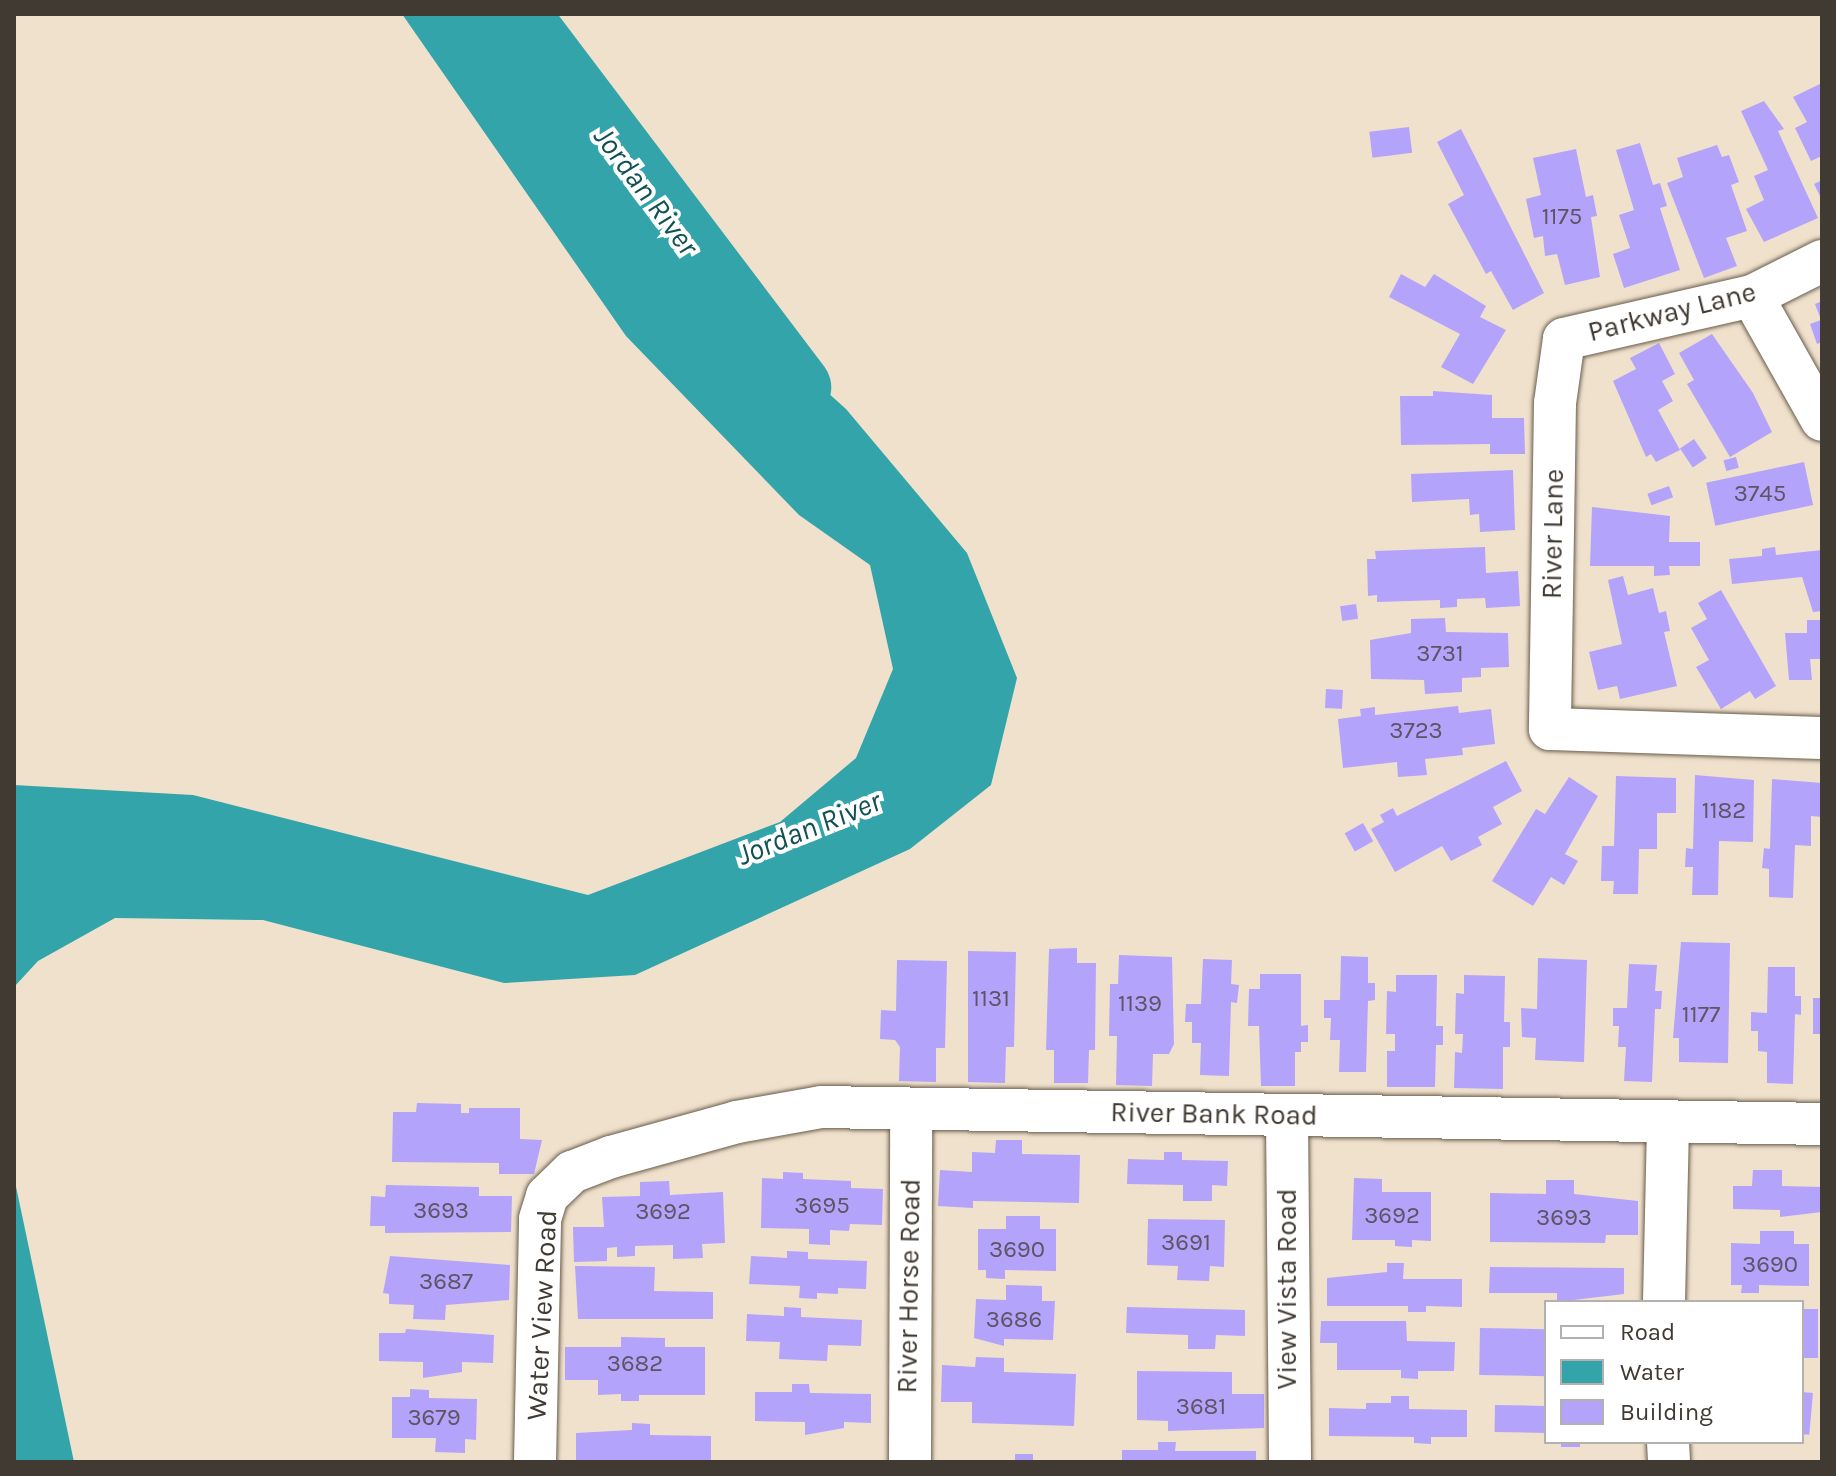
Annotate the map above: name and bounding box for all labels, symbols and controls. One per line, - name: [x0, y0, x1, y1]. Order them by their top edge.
- water label: Jordan River: [586, 119, 706, 263]
- house number: 1175: [1542, 203, 1582, 231]
- street label: Parkway Lane: [1585, 275, 1759, 349]
- street label: River Lane: [1535, 468, 1571, 600]
- house number: 3745: [1734, 480, 1786, 508]
- house number: 3731: [1416, 640, 1464, 668]
- house number: 3723: [1389, 717, 1443, 745]
- water label: Jordan River: [732, 783, 886, 873]
- house number: 1182: [1702, 797, 1746, 825]
- house number: 1131: [972, 985, 1010, 1013]
- house number: 1139: [1118, 990, 1162, 1018]
- house number: 1177: [1682, 1001, 1720, 1029]
- street label: River Bank Road: [1110, 1095, 1318, 1133]
- street label: River Horse Road: [890, 1178, 928, 1394]
- street label: View Vista Road: [1270, 1188, 1304, 1390]
- house number: 3695: [794, 1192, 850, 1220]
- house number: 3693: [413, 1197, 469, 1225]
- house number: 3692: [635, 1198, 691, 1226]
- house number: 3692: [1364, 1202, 1420, 1230]
- house number: 3693: [1536, 1204, 1592, 1232]
- street label: Water View Road: [520, 1209, 564, 1421]
- house number: 3691: [1161, 1229, 1211, 1257]
- house number: 3690: [989, 1236, 1045, 1264]
- house number: 3690: [1742, 1251, 1798, 1279]
- house number: 3687: [419, 1268, 473, 1296]
- legend: [1544, 1300, 1804, 1444]
- house number: 3686: [986, 1306, 1042, 1334]
- text: Road: [1620, 1318, 1675, 1346]
- house number: 3682: [607, 1350, 663, 1378]
- text: Water: [1620, 1358, 1684, 1386]
- house number: 3681: [1176, 1393, 1226, 1421]
- text: Building: [1620, 1398, 1713, 1426]
- house number: 3679: [407, 1404, 461, 1432]

